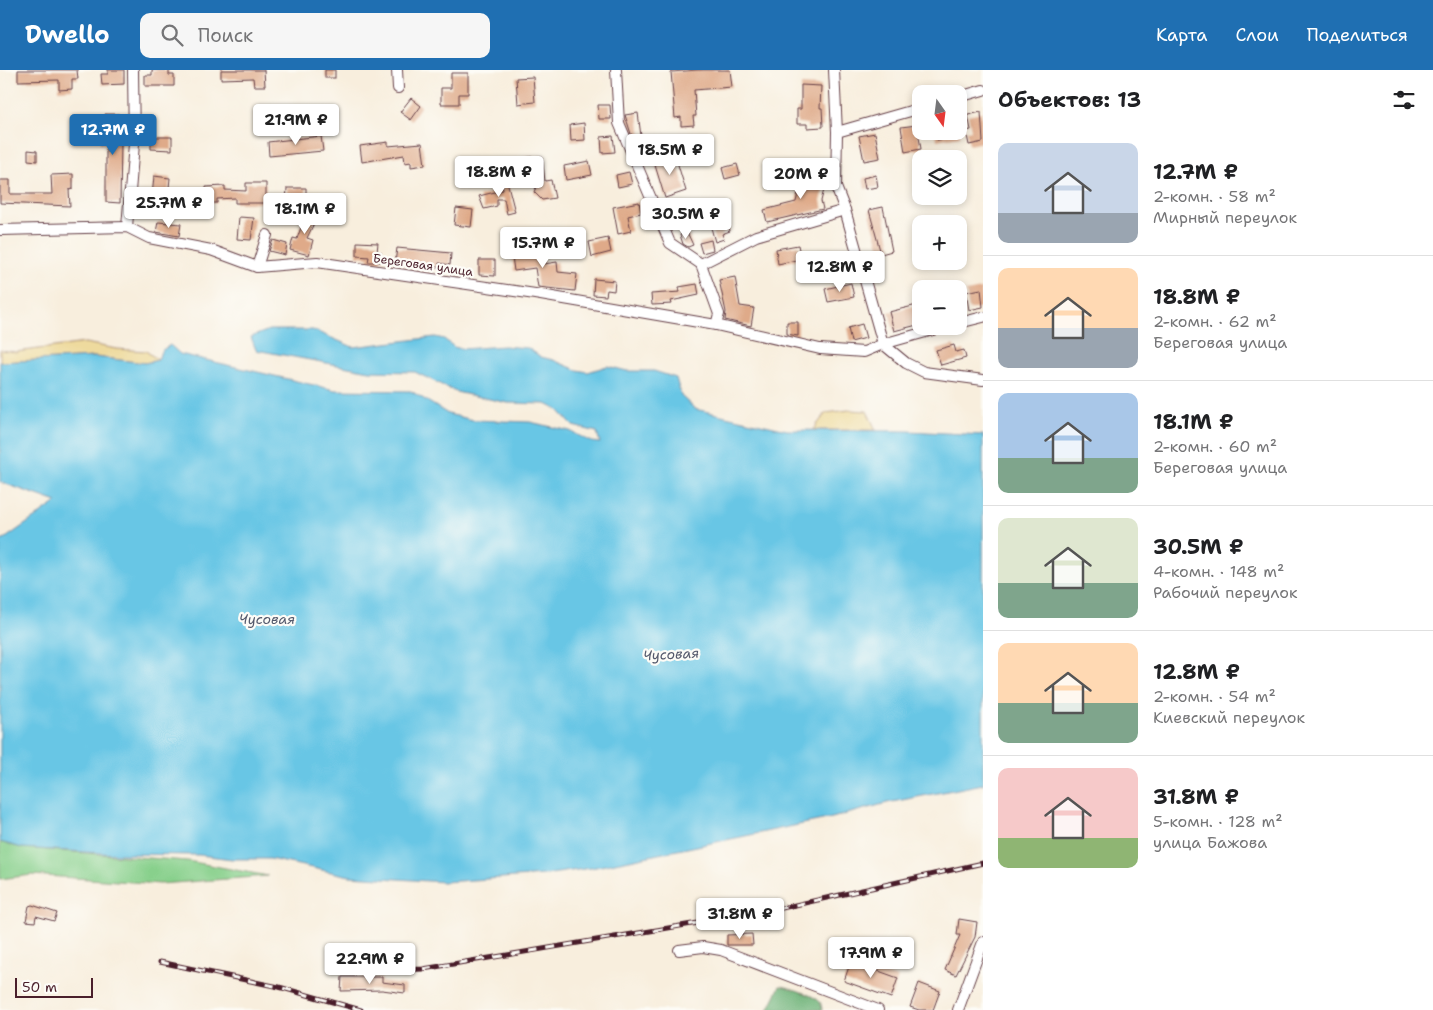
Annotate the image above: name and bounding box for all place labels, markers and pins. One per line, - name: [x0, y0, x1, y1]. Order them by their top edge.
- pin: 21.9M ₽: [250, 104, 342, 146]
- pin: 12.7M ₽: [67, 114, 159, 156]
- pin: 18.5M ₽: [624, 134, 716, 176]
- pin: 18.8M ₽: [453, 156, 545, 198]
- pin: 20M ₽: [766, 158, 836, 200]
- pin: 25.7M ₽: [123, 186, 215, 229]
- pin: 18.1M ₽: [259, 192, 351, 235]
- pin: 30.5M ₽: [640, 198, 732, 240]
- pin: 15.7M ₽: [497, 226, 589, 269]
- pin: 12.8M ₽: [794, 250, 886, 293]
- pin: 31.8M ₽: [694, 898, 786, 940]
- pin: 17.9M ₽: [825, 936, 917, 979]
- pin: 22.9M ₽: [324, 942, 416, 985]

